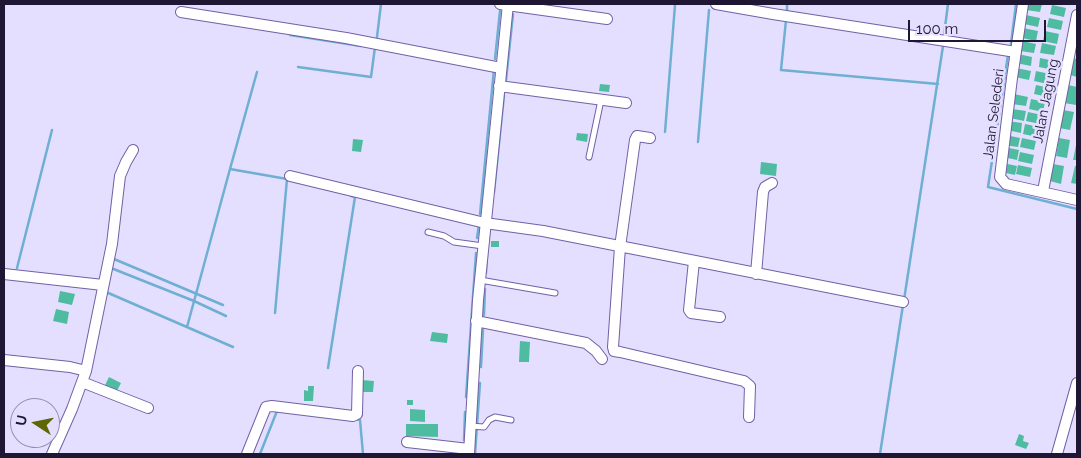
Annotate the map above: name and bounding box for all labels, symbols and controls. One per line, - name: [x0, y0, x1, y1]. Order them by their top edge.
- scale bar: [911, 10, 1048, 42]
- text: 100 m: [916, 20, 958, 38]
- street label: Jalan Jagung: [1030, 57, 1062, 145]
- street label: Jalan Selederi: [980, 68, 1008, 160]
- north arrow: [10, 398, 60, 448]
- text: U: [12, 414, 30, 427]

